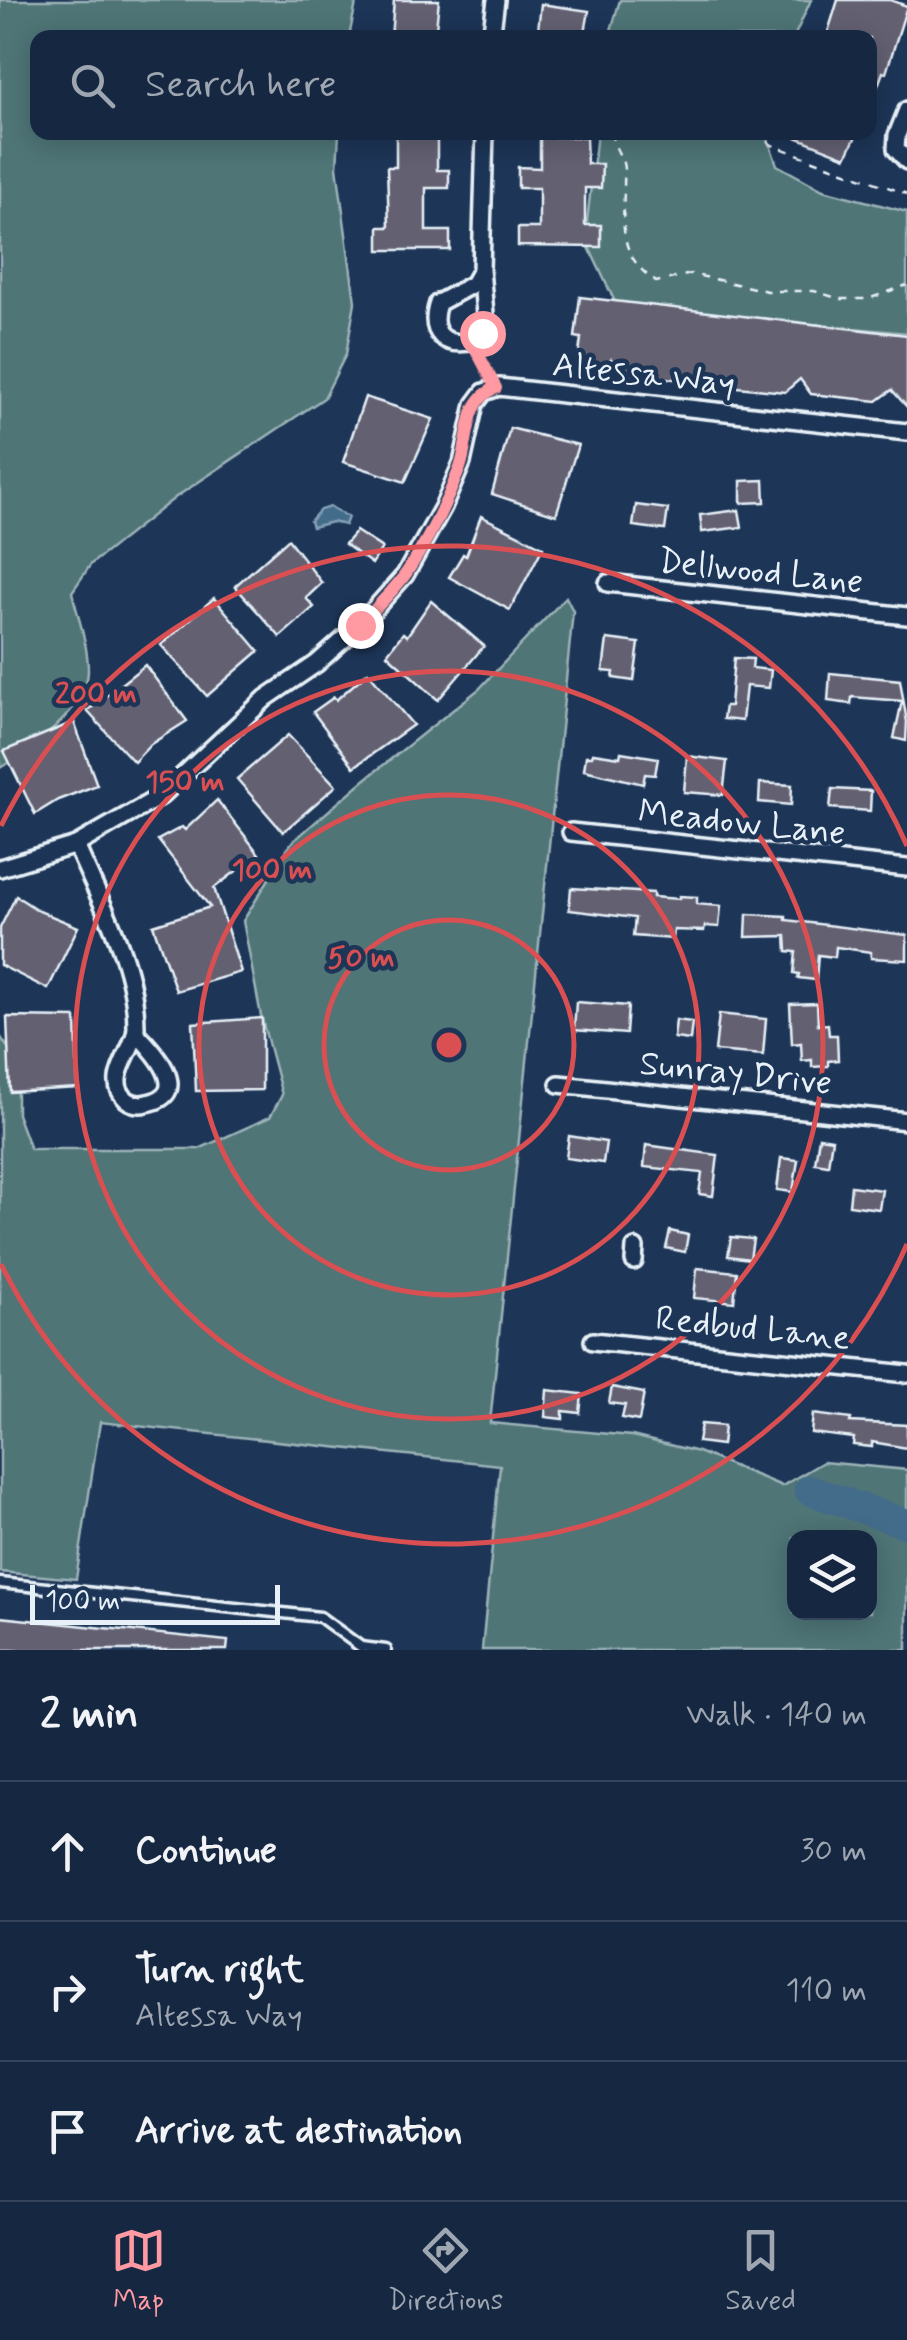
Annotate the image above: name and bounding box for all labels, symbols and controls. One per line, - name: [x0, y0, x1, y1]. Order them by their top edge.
- search box: [30, 30, 877, 140]
- icon: search: [65, 58, 120, 113]
- text: Search here: [145, 61, 336, 110]
- route start: [460, 311, 506, 357]
- street label: Altessa Way: [550, 343, 737, 407]
- street label: Dellwood Lane: [656, 538, 865, 606]
- route end: [338, 603, 384, 649]
- text: 200 m: [55, 675, 137, 714]
- text: 150 m: [145, 763, 225, 802]
- street label: Meadow Lane: [636, 789, 848, 857]
- text: 100 m: [232, 851, 312, 890]
- text: 50 m: [327, 939, 395, 978]
- centre of rings: [431, 1027, 467, 1063]
- street label: Sunray Drive: [637, 1041, 834, 1107]
- street label: Redbud Lane: [653, 1296, 852, 1362]
- map controls: [787, 1530, 877, 1620]
- button: layers: [787, 1530, 877, 1620]
- scale bar: [30, 1580, 280, 1624]
- text: 100 m: [45, 1584, 120, 1621]
- text: 2 min: [40, 1688, 139, 1743]
- text: Walk · 140 m: [686, 1694, 867, 1736]
- icon: ahead: [40, 1824, 95, 1879]
- text: Continue: [135, 1827, 277, 1876]
- text: 30 m: [800, 1830, 867, 1872]
- text: Turn right: [135, 1946, 304, 1995]
- icon: right: [40, 1964, 95, 2019]
- text: 110 m: [786, 1970, 867, 2012]
- text: Altessa Way: [135, 1995, 303, 2037]
- icon: arrive: [40, 2104, 95, 2159]
- text: Arrive at destination: [135, 2107, 462, 2156]
- tab: Map: [111, 2223, 166, 2320]
- tab: Directions: [388, 2223, 503, 2320]
- tab: Saved: [725, 2223, 796, 2320]

